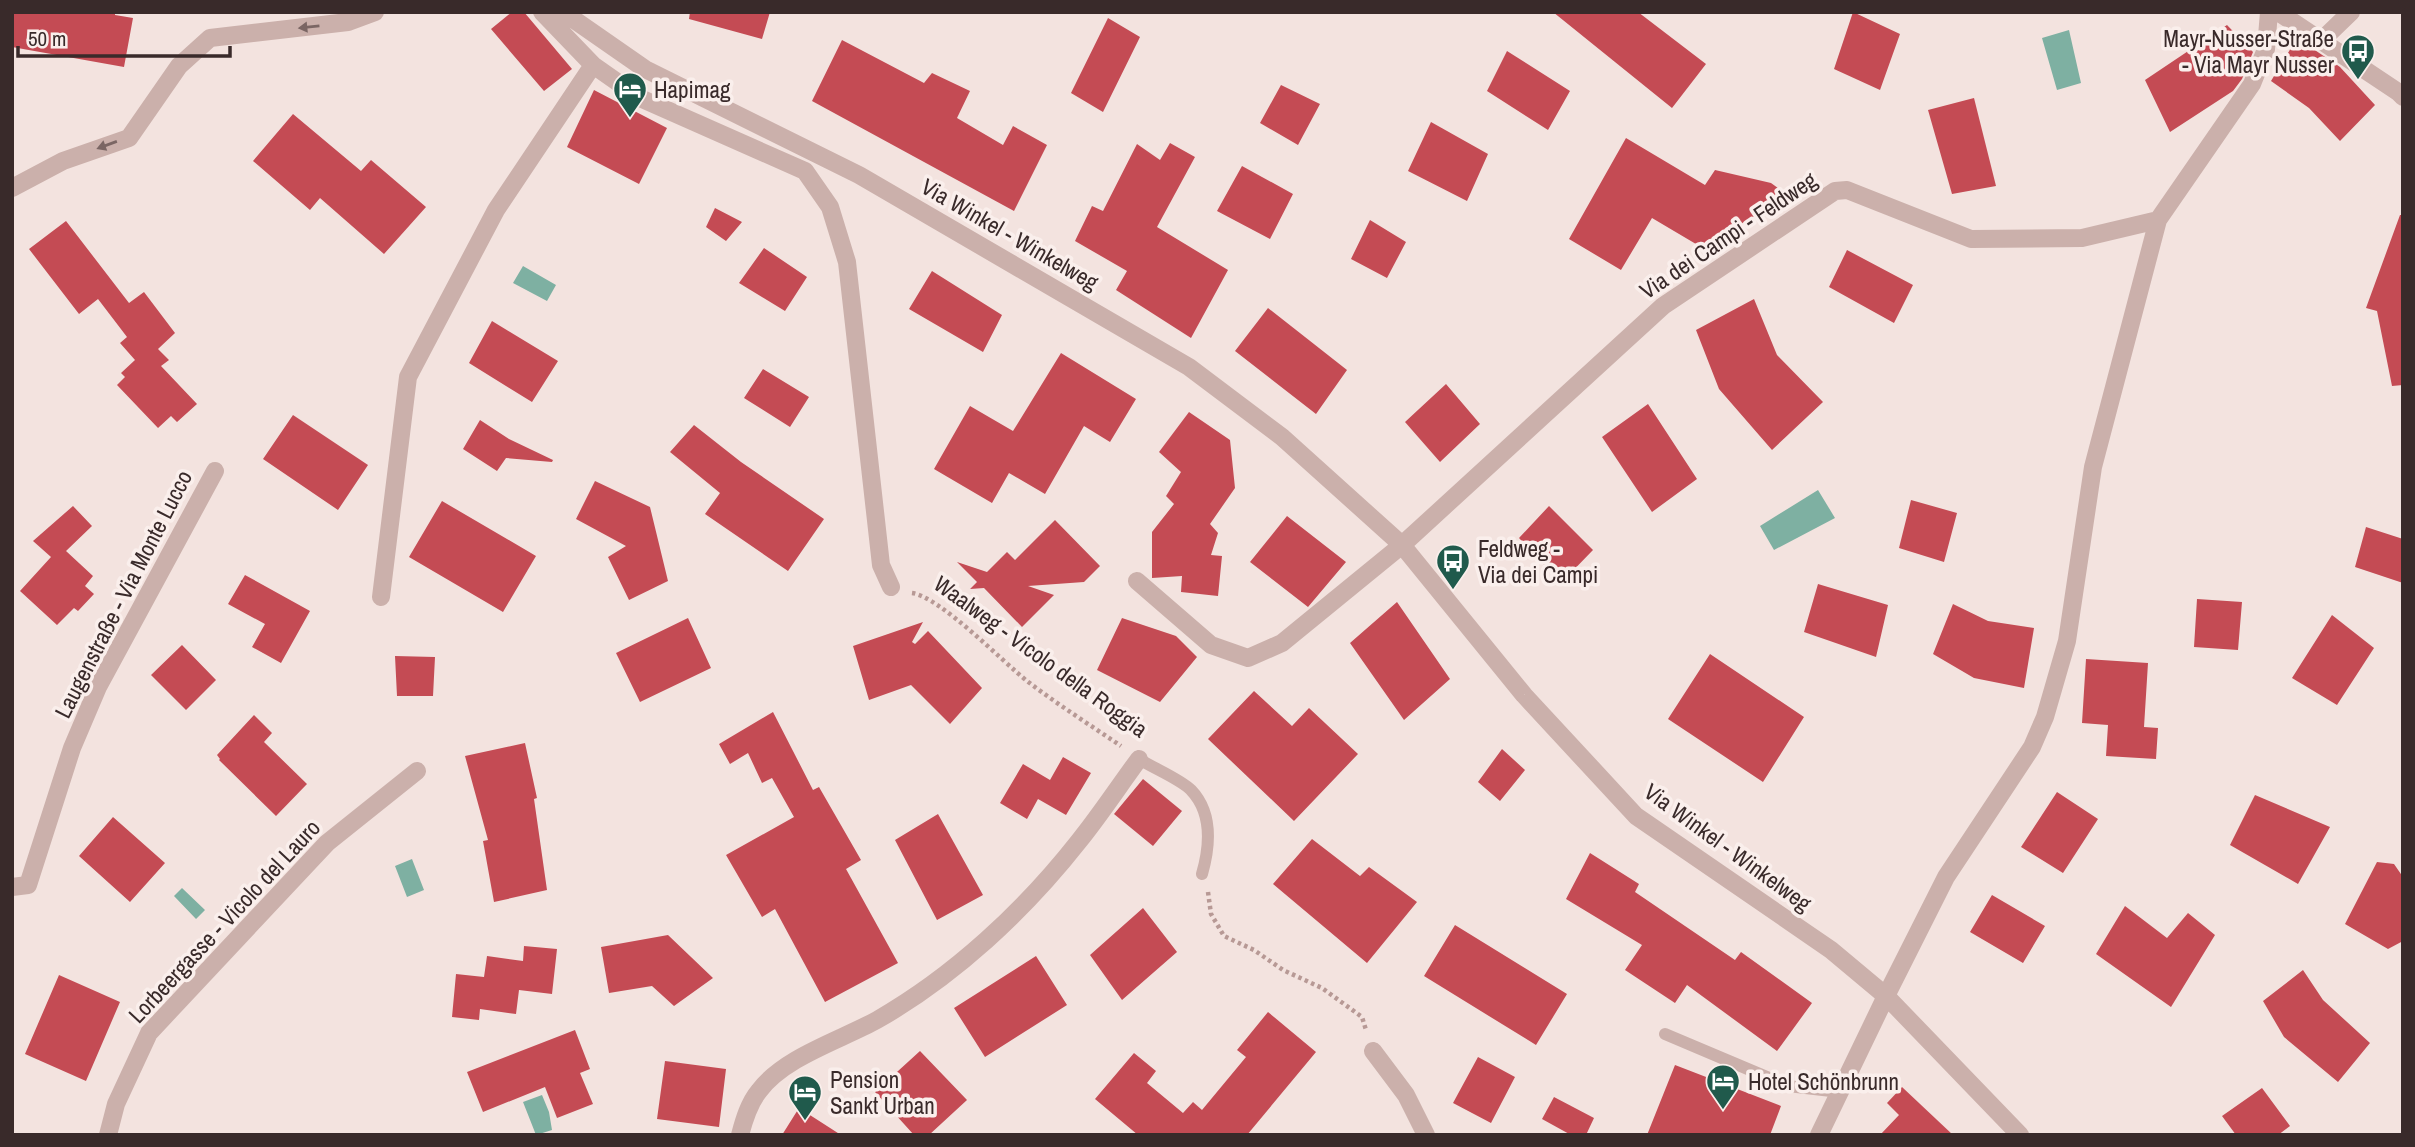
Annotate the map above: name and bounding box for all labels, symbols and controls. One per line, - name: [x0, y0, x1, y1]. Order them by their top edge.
- scale bar: [18, 14, 229, 58]
- one-way arrow: [298, 21, 320, 32]
- place label: Mayr-Nusser-Straße - Via Mayr Nusser: [2163, 23, 2335, 80]
- text: 50 m: [28, 24, 66, 53]
- bus stop icon: Mayr-Nusser-Straße - Via Mayr Nusser: [2339, 32, 2377, 81]
- hotel icon: Hapimag: [611, 70, 649, 119]
- place label: Hapimag: [654, 74, 731, 105]
- one-way arrow: [96, 140, 117, 151]
- street label: Via dei Campi - Feldweg: [1633, 164, 1823, 306]
- street label: Via Winkel - Winkelweg: [916, 171, 1105, 298]
- street label: Laugenstraße - Via Monte Lucco: [47, 465, 199, 723]
- place label: Feldweg - Via dei Campi: [1478, 533, 1598, 590]
- bus stop icon: Feldweg - Via dei Campi: [1434, 542, 1472, 591]
- street label: Waalweg - Vicolo della Roggia: [928, 568, 1154, 744]
- street label: Via Winkel - Winkelweg: [1638, 776, 1818, 919]
- street label: Lorbeergasse - Vicolo del Lauro: [121, 812, 327, 1030]
- hotel icon: Hotel Schönbrunn: [1704, 1062, 1742, 1111]
- place label: Pension Sankt Urban: [830, 1064, 935, 1121]
- place label: Hotel Schönbrunn: [1748, 1066, 1899, 1097]
- hotel icon: Pension Sankt Urban: [786, 1073, 824, 1122]

